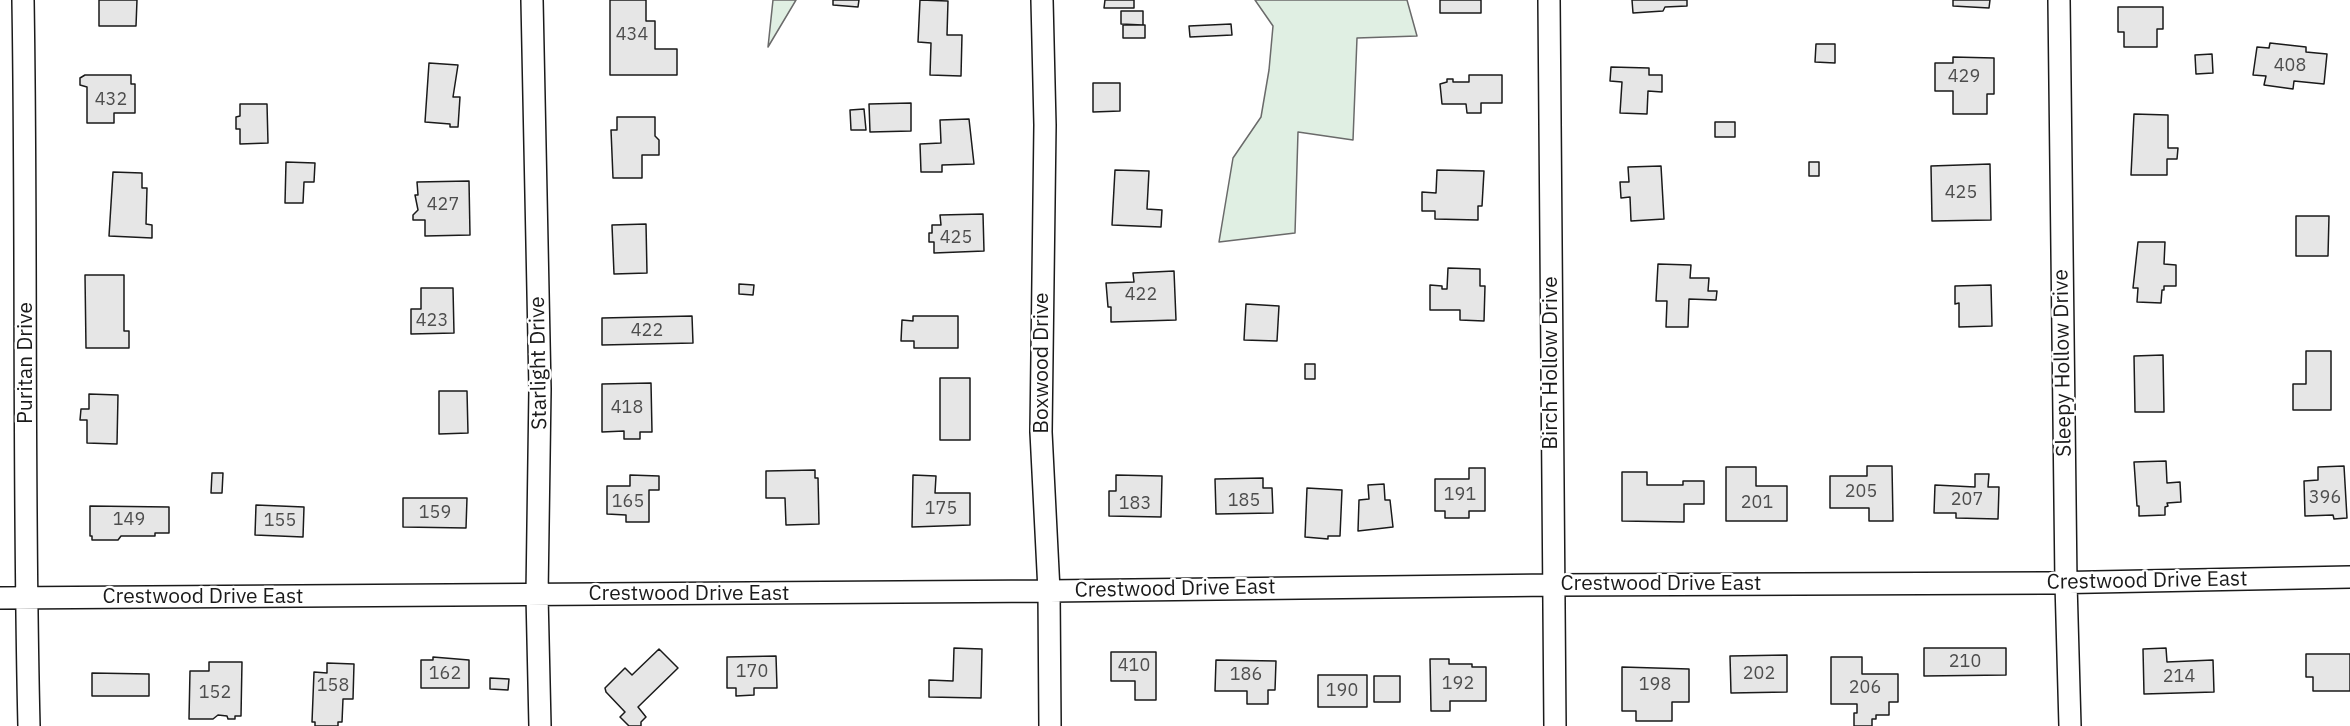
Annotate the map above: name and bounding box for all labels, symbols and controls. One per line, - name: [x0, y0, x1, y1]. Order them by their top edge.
- house number: 434: [616, 24, 648, 46]
- house number: 408: [2274, 55, 2306, 77]
- house number: 429: [1948, 66, 1980, 88]
- house number: 432: [95, 89, 127, 111]
- house number: 425: [1945, 182, 1977, 204]
- house number: 427: [427, 194, 459, 216]
- house number: 425: [940, 227, 972, 249]
- street label: Sleepy Hollow Drive: [2049, 269, 2077, 457]
- street label: Birch Hollow Drive: [1538, 276, 1564, 450]
- house number: 422: [1125, 284, 1157, 306]
- street label: Boxwood Drive: [1029, 292, 1055, 434]
- street label: Starlight Drive: [525, 296, 553, 430]
- street label: Puritan Drive: [13, 302, 39, 424]
- house number: 423: [416, 310, 448, 332]
- house number: 422: [631, 320, 663, 342]
- house number: 418: [611, 397, 643, 419]
- house number: 205: [1845, 481, 1877, 503]
- house number: 191: [1444, 484, 1476, 506]
- house number: 396: [2309, 487, 2341, 509]
- house number: 207: [1951, 489, 1983, 511]
- house number: 185: [1228, 490, 1260, 512]
- house number: 165: [612, 491, 644, 513]
- house number: 201: [1741, 492, 1773, 514]
- house number: 183: [1119, 493, 1151, 515]
- house number: 175: [925, 498, 957, 520]
- house number: 159: [419, 502, 451, 524]
- house number: 149: [113, 509, 145, 531]
- house number: 155: [264, 510, 296, 532]
- street label: Crestwood Drive East: [2046, 567, 2248, 595]
- street label: Crestwood Drive East: [1561, 571, 1761, 597]
- street label: Crestwood Drive East: [1074, 575, 1276, 603]
- street label: Crestwood Drive East: [589, 581, 789, 607]
- street label: Crestwood Drive East: [103, 584, 303, 610]
- house number: 210: [1949, 651, 1981, 673]
- house number: 410: [1118, 655, 1150, 677]
- house number: 170: [736, 661, 768, 683]
- house number: 162: [429, 663, 461, 685]
- house number: 202: [1743, 663, 1775, 685]
- house number: 186: [1230, 664, 1262, 686]
- house number: 214: [2163, 666, 2195, 688]
- house number: 192: [1442, 673, 1474, 695]
- house number: 198: [1639, 674, 1671, 696]
- house number: 158: [317, 675, 349, 697]
- house number: 206: [1849, 677, 1881, 699]
- house number: 190: [1326, 680, 1358, 702]
- house number: 152: [199, 682, 231, 704]

